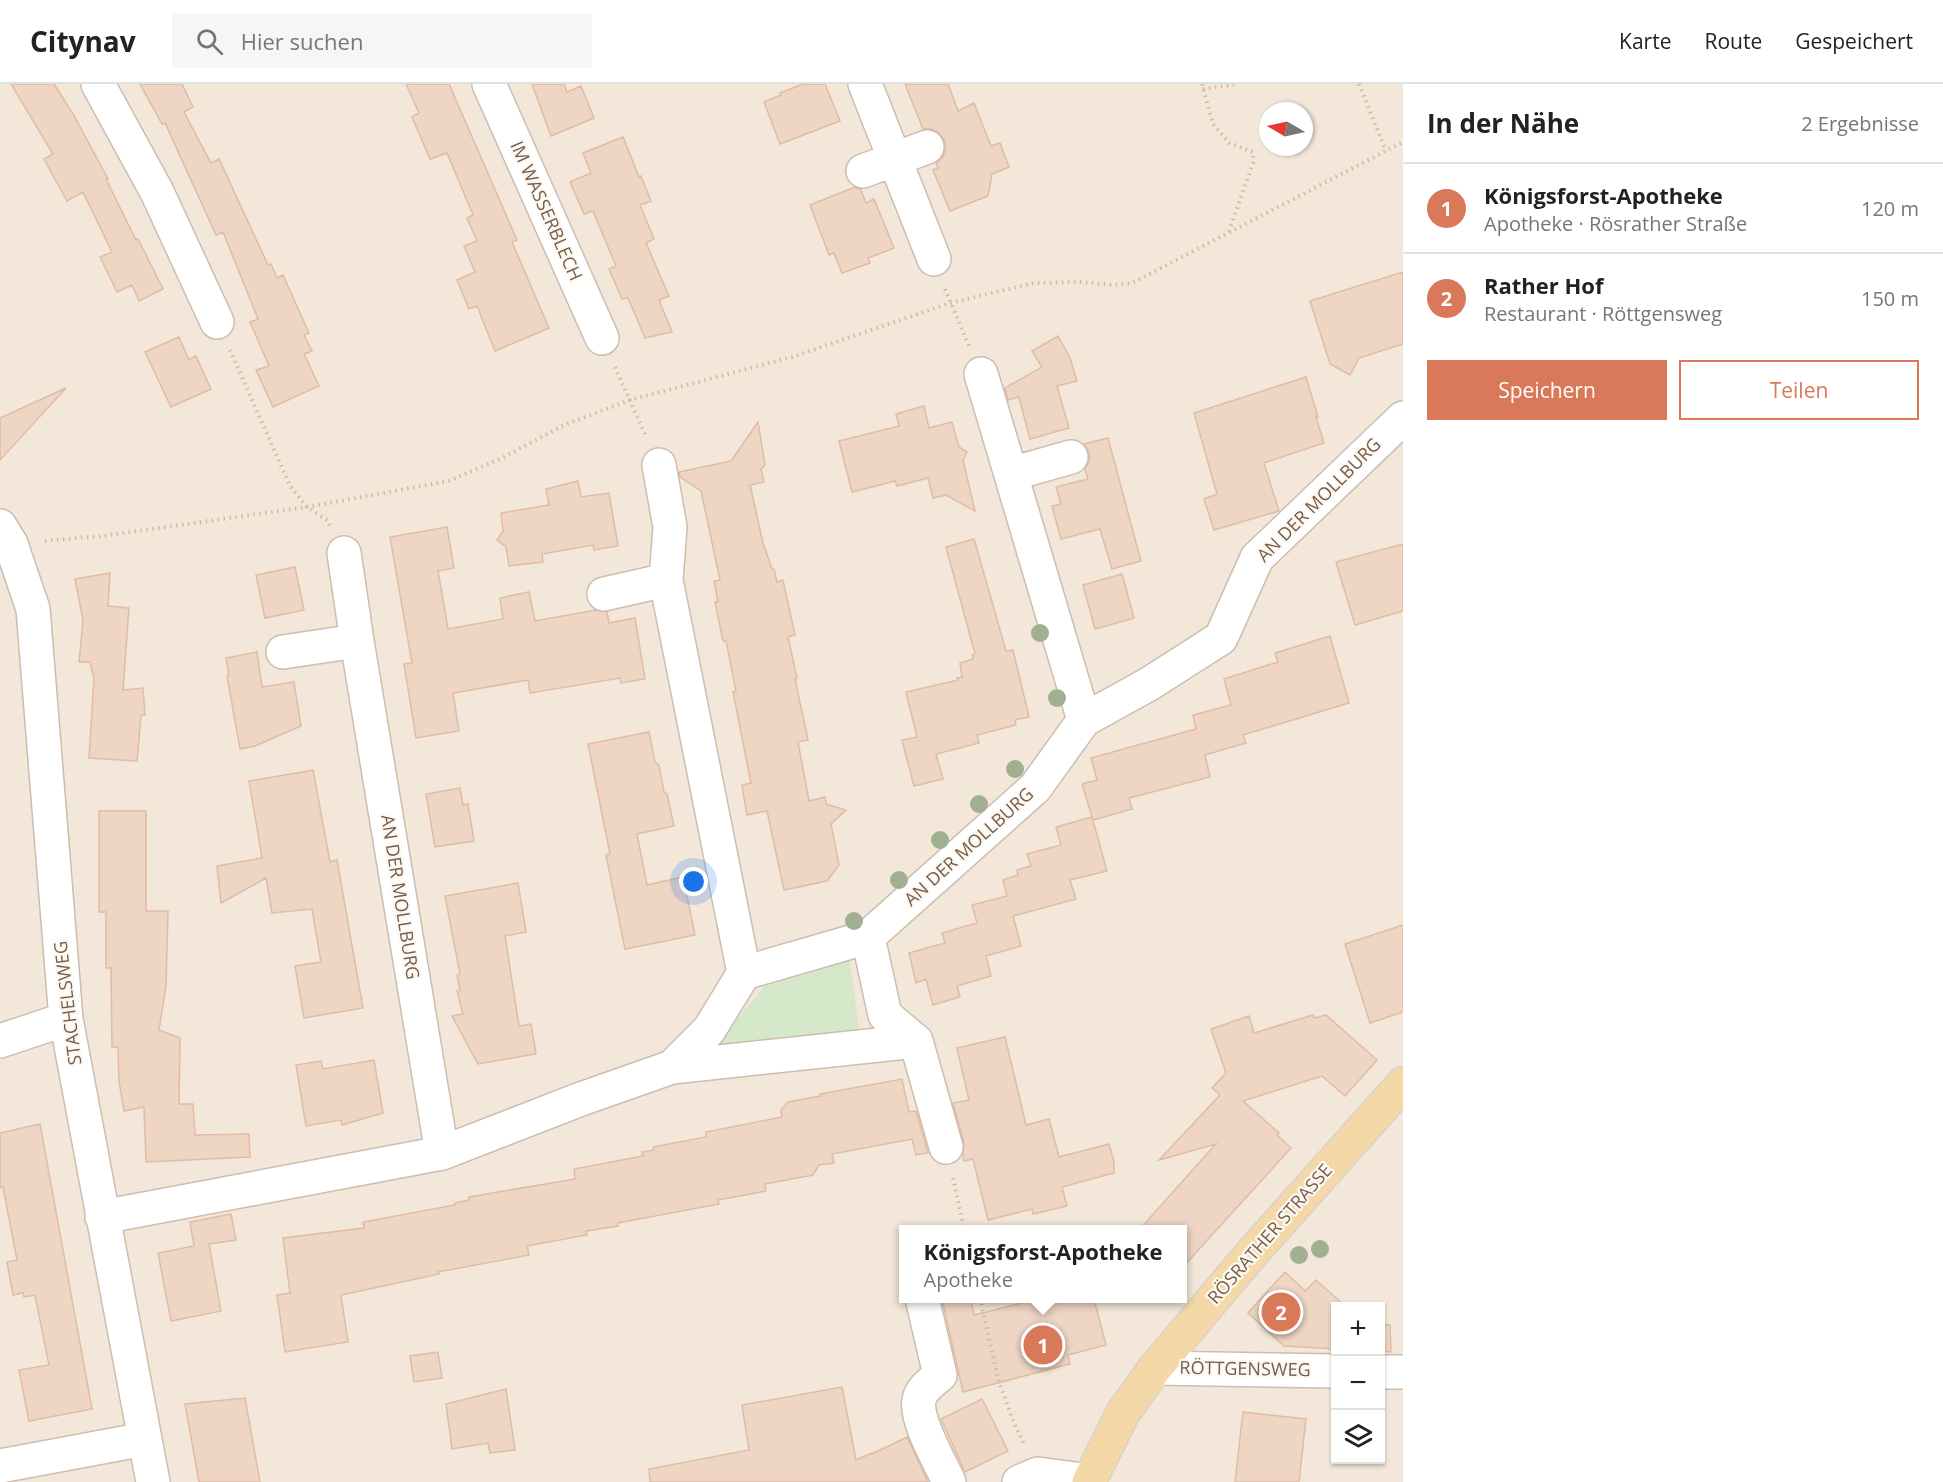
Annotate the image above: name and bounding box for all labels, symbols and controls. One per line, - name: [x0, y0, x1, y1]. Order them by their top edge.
- search box: [172, 14, 592, 68]
- text: Citynav: [30, 22, 136, 60]
- icon: search: [193, 25, 226, 58]
- text: Hier suchen: [241, 26, 363, 56]
- text: Karte: [1619, 27, 1671, 55]
- text: Route: [1704, 27, 1762, 55]
- text: Gespeichert: [1795, 27, 1913, 55]
- north arrow: [1259, 102, 1313, 156]
- text: In der Nähe: [1427, 105, 1579, 141]
- text: 2 Ergebnisse: [1801, 110, 1919, 137]
- street label: IM WASSERBLECH: [505, 137, 588, 284]
- text: Königsforst-Apotheke: [1484, 180, 1723, 210]
- text: 1: [1441, 195, 1452, 222]
- text: 120 m: [1861, 195, 1919, 222]
- text: Apotheke · Rösrather Straße: [1484, 210, 1747, 237]
- text: Rather Hof: [1484, 270, 1604, 300]
- text: 2: [1441, 285, 1452, 312]
- text: 150 m: [1861, 285, 1919, 312]
- text: Restaurant · Röttgensweg: [1484, 300, 1722, 327]
- button: Speichern: [1427, 360, 1667, 420]
- button: Teilen: [1679, 360, 1919, 420]
- street label: AN DER MOLLBURG: [1251, 432, 1386, 567]
- street label: AN DER MOLLBURG: [898, 782, 1038, 911]
- street label: AN DER MOLLBURG: [376, 813, 426, 981]
- your location: [679, 867, 708, 896]
- street label: STACHELSWEG: [47, 940, 87, 1067]
- street label: RÖSRATHER STRASSE: [1202, 1158, 1337, 1309]
- popup: [899, 1225, 1187, 1303]
- text: Königsforst-Apotheke: [924, 1236, 1162, 1266]
- text: Apotheke: [924, 1266, 1013, 1293]
- pin: 2: [1262, 1290, 1300, 1334]
- map controls: [1331, 1302, 1385, 1464]
- button: +: [1331, 1302, 1385, 1356]
- pin: 1: [1024, 1322, 1062, 1368]
- street label: RÖTTGENSWEG: [1179, 1355, 1311, 1381]
- button: −: [1331, 1356, 1385, 1410]
- button: layers: [1331, 1410, 1385, 1464]

